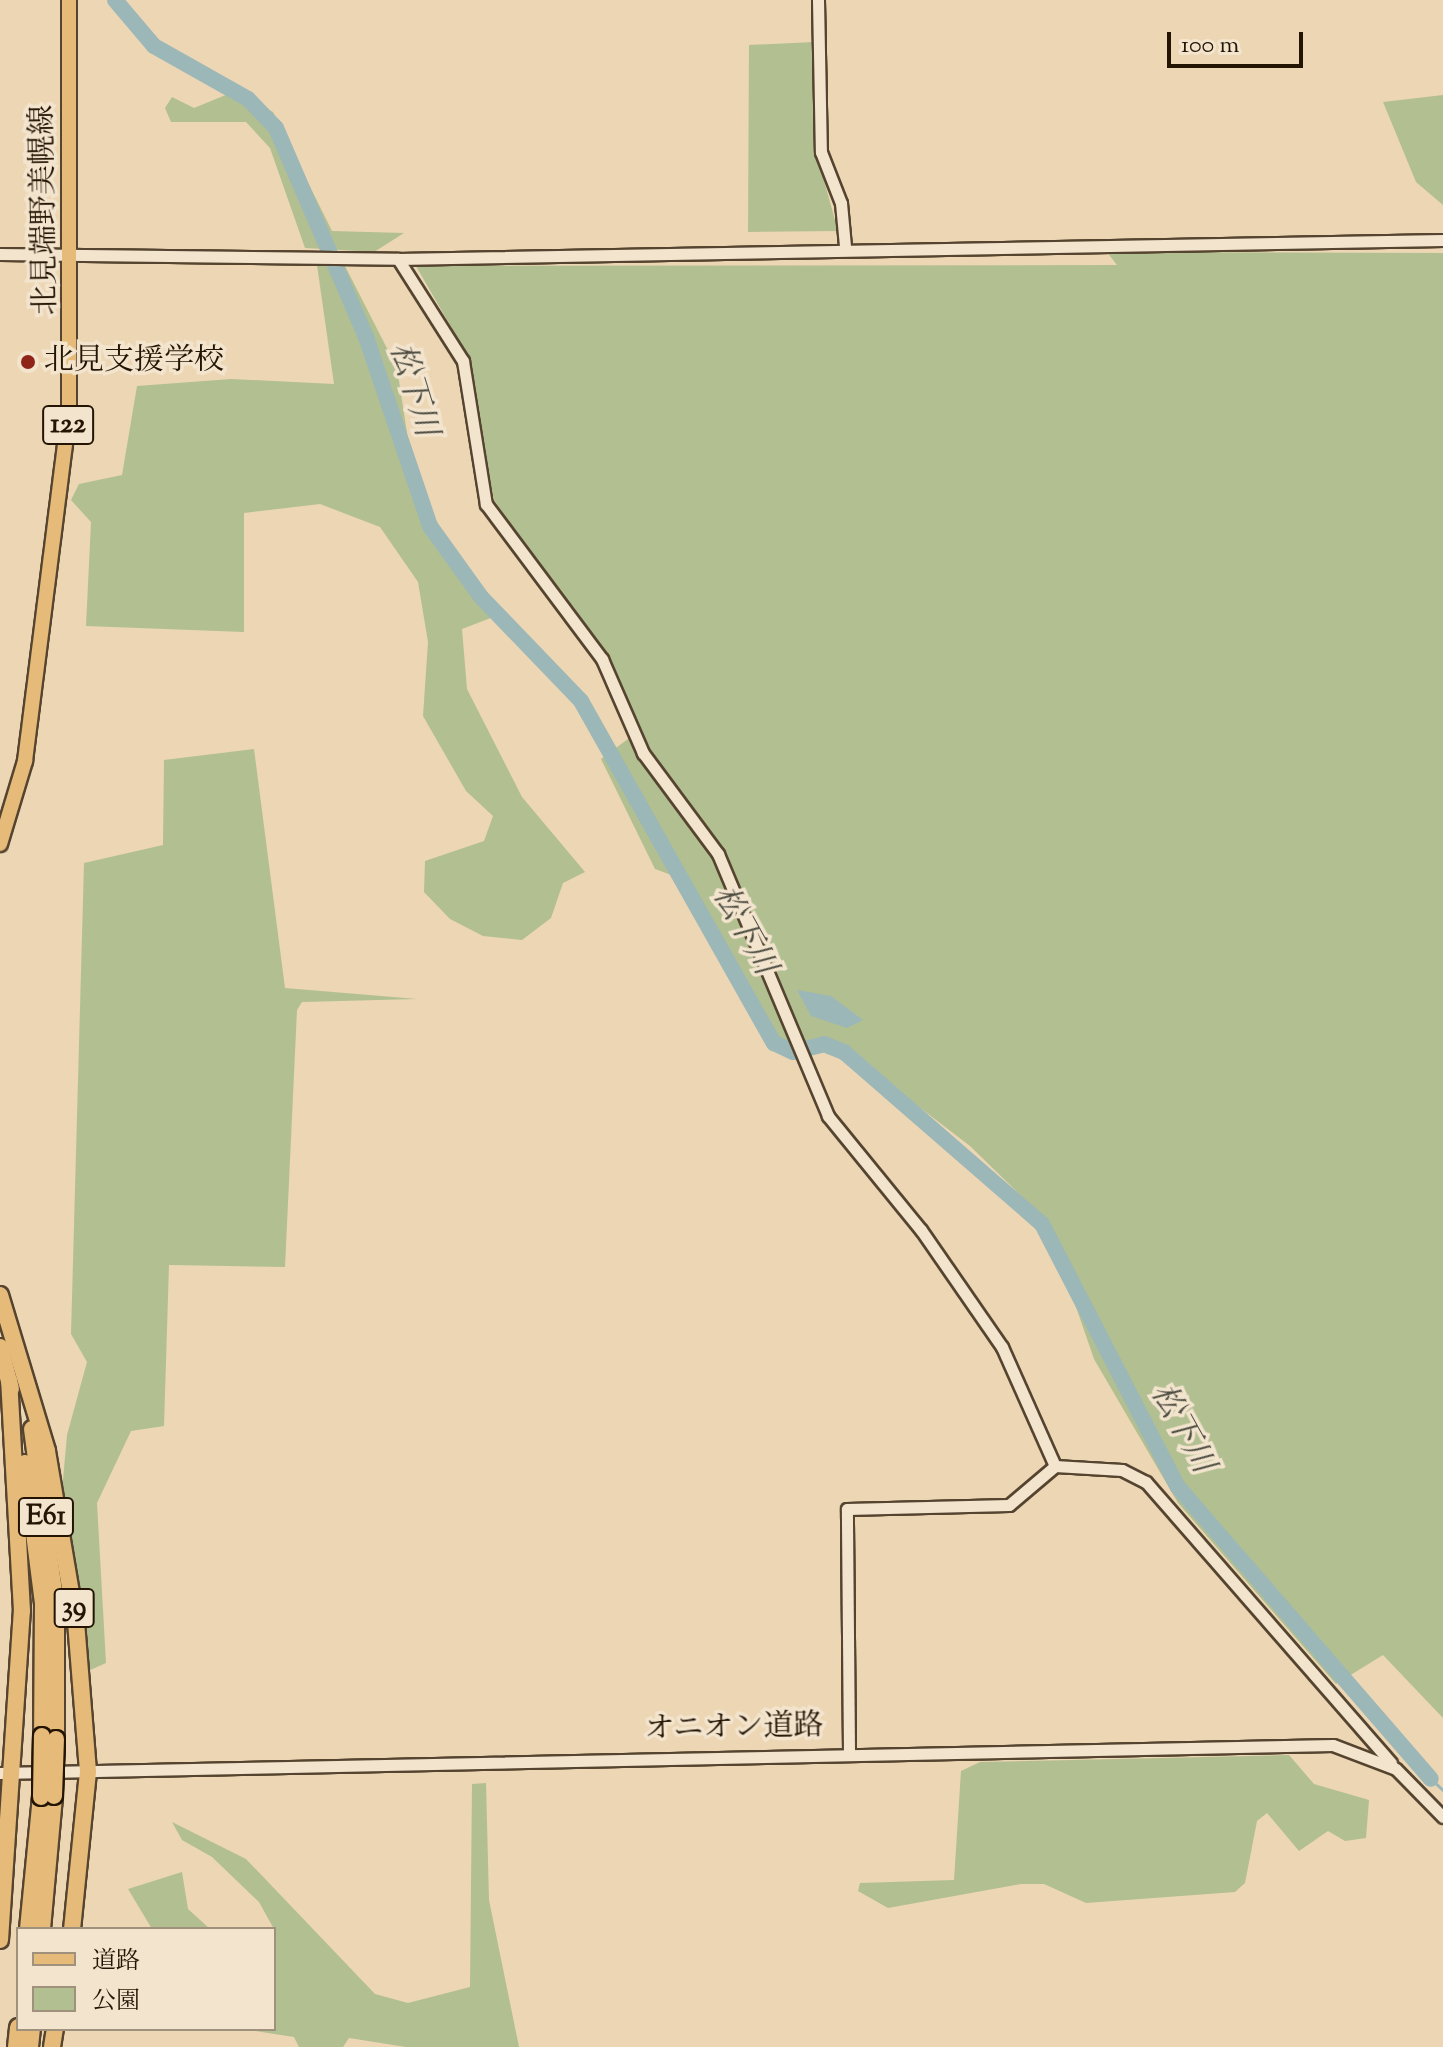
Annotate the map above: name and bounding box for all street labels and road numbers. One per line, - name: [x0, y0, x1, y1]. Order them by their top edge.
- street label: 北見端野美幌線: [26, 105, 66, 315]
- road number: 122: [42, 401, 94, 449]
- road number: E61: [16, 1493, 76, 1541]
- road number: 39: [52, 1584, 96, 1632]
- street label: オニオン道路: [644, 1709, 824, 1749]

